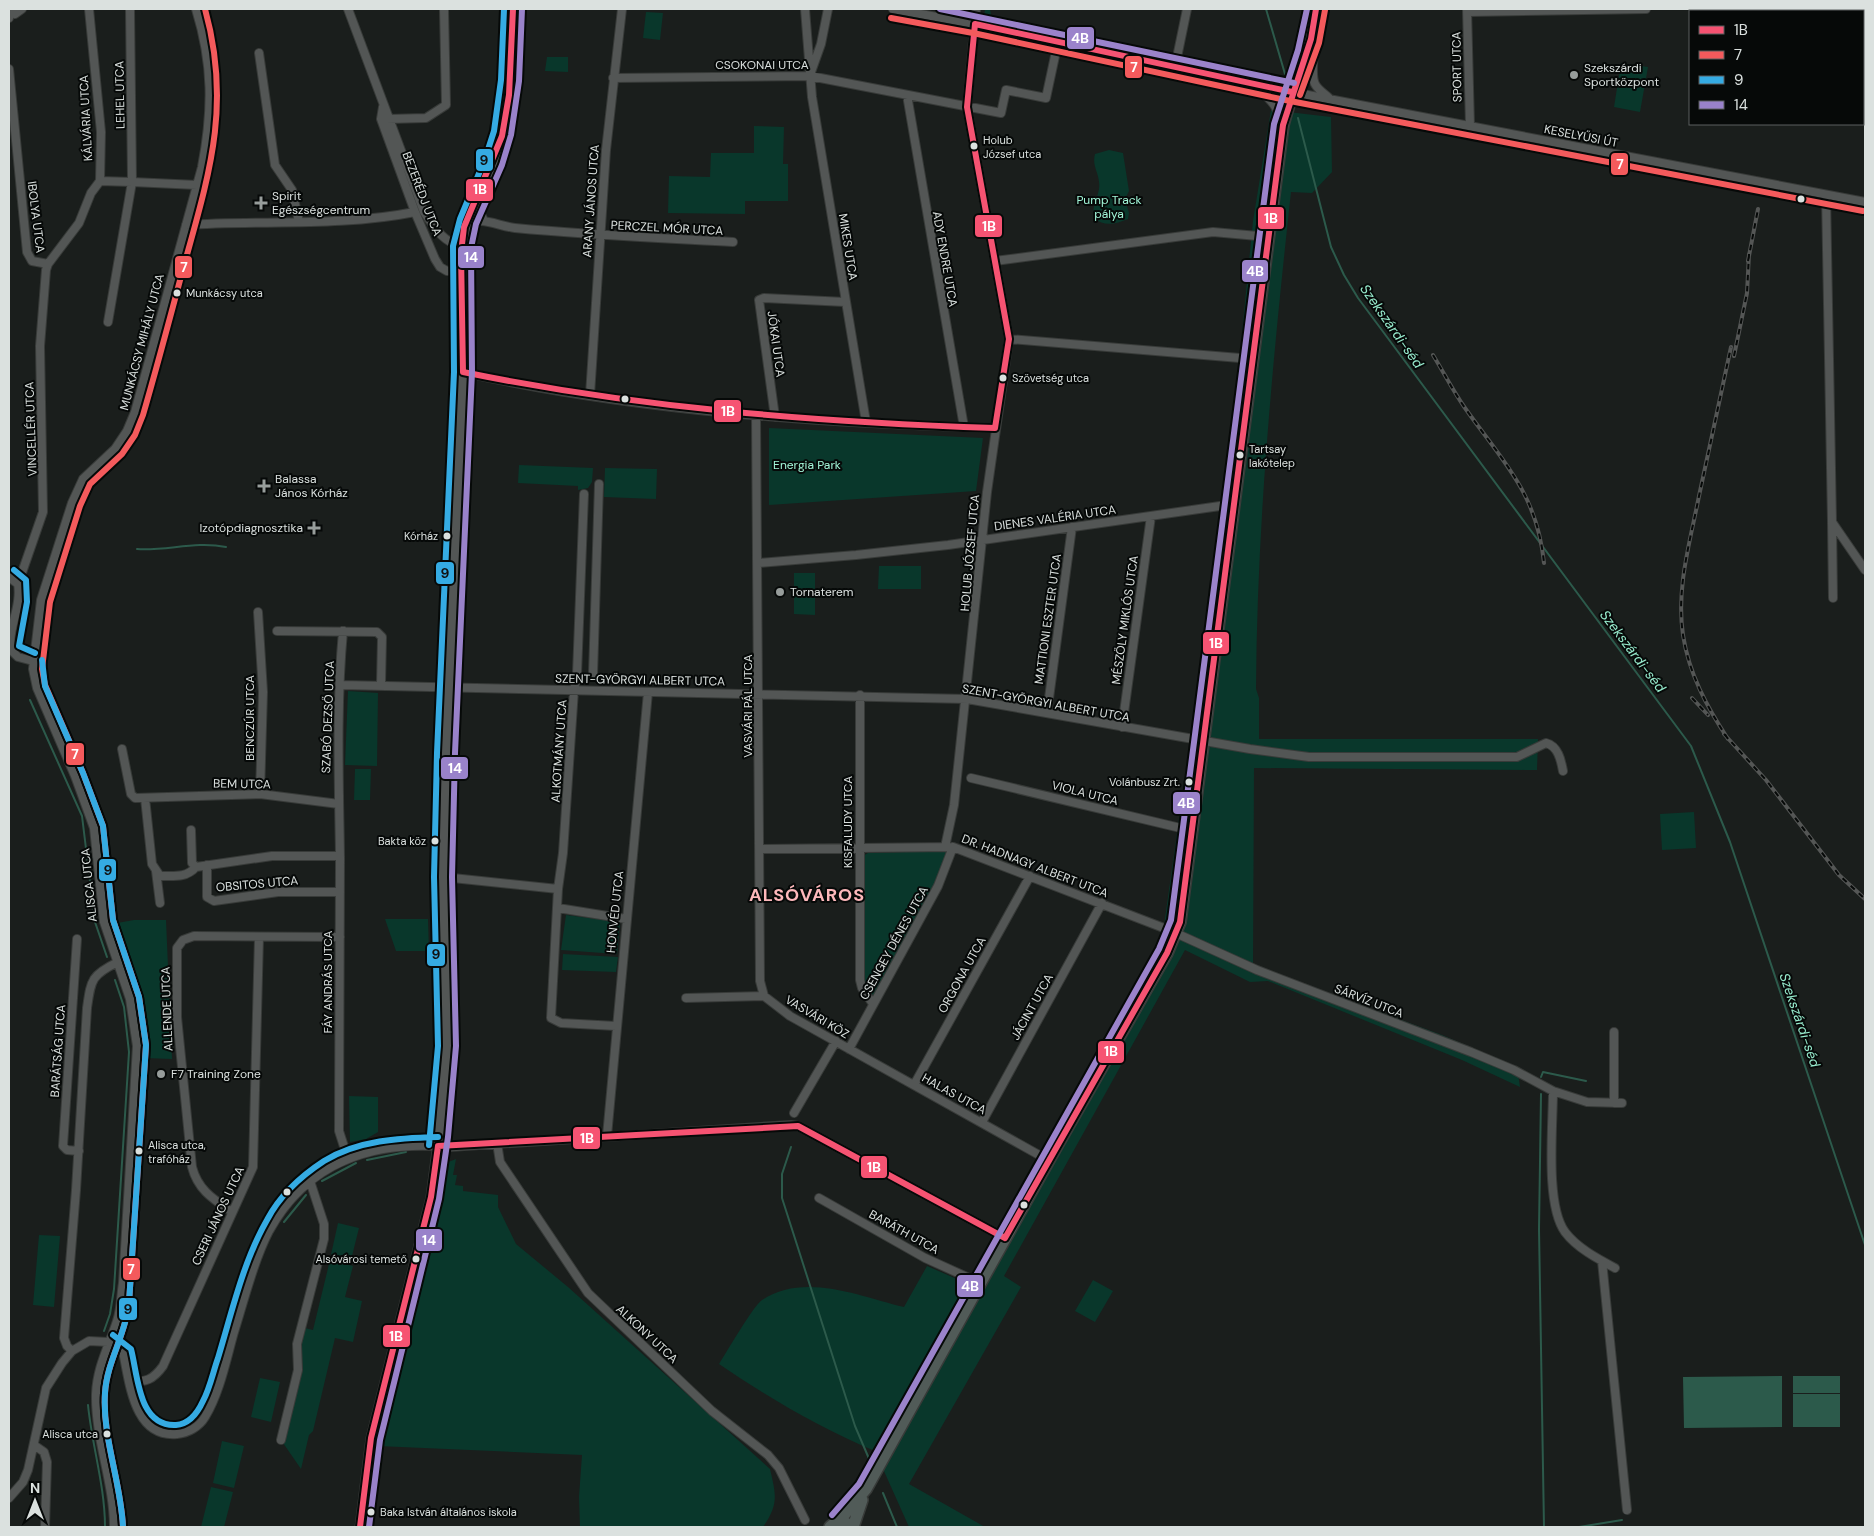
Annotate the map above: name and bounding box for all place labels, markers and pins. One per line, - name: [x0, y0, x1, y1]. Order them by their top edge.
- place label: Szekszárdi Sportközpont: [1584, 60, 1659, 90]
- marker: Szekszárdi Sportközpont: [1568, 69, 1580, 81]
- place label: Holub József utca: [983, 133, 1041, 161]
- marker: Holub József utca: [969, 141, 979, 151]
- place label: Spirit Egészségcentrum: [272, 188, 370, 218]
- unlabelled marker: [1796, 194, 1806, 204]
- marker: Spirit Egészségcentrum: [254, 196, 268, 210]
- place label: Munkácsy utca: [186, 286, 263, 300]
- marker: Munkácsy utca: [172, 288, 182, 298]
- place label: Szövetség utca: [1012, 371, 1089, 385]
- marker: Szövetség utca: [998, 373, 1008, 383]
- unlabelled marker: [620, 394, 630, 404]
- place label: Tartsay lakótelep: [1249, 442, 1295, 470]
- marker: Tartsay lakótelep: [1235, 450, 1245, 460]
- place label: Balassa János Kórház: [275, 471, 348, 501]
- marker: Balassa János Kórház: [257, 479, 271, 493]
- place label: Izotópdiagnosztika: [199, 520, 303, 536]
- marker: Izotópdiagnosztika: [307, 521, 321, 535]
- place label: Kórház: [404, 529, 438, 543]
- marker: Kórház: [442, 531, 452, 541]
- place label: Tornaterem: [790, 584, 854, 600]
- marker: Tornaterem: [774, 586, 786, 598]
- place label: Volánbusz Zrt.: [1109, 775, 1180, 789]
- marker: Volánbusz Zrt.: [1184, 777, 1194, 787]
- place label: Bakta köz: [378, 834, 426, 848]
- marker: Bakta köz: [430, 836, 440, 846]
- place label: F7 Training Zone: [171, 1066, 261, 1082]
- marker: F7 Training Zone: [155, 1068, 167, 1080]
- place label: Alisca utca, trafóház: [148, 1138, 206, 1166]
- marker: Alisca utca, trafóház: [134, 1146, 144, 1156]
- unlabelled marker: [282, 1187, 292, 1197]
- unlabelled marker: [1019, 1200, 1029, 1210]
- place label: Alsóvárosi temető: [316, 1252, 407, 1266]
- marker: Alsóvárosi temető: [411, 1254, 421, 1264]
- place label: Alisca utca: [42, 1427, 98, 1441]
- marker: Alisca utca: [102, 1429, 112, 1439]
- place label: Baka István általános iskola: [380, 1505, 517, 1519]
- marker: Baka István általános iskola: [366, 1507, 376, 1517]

